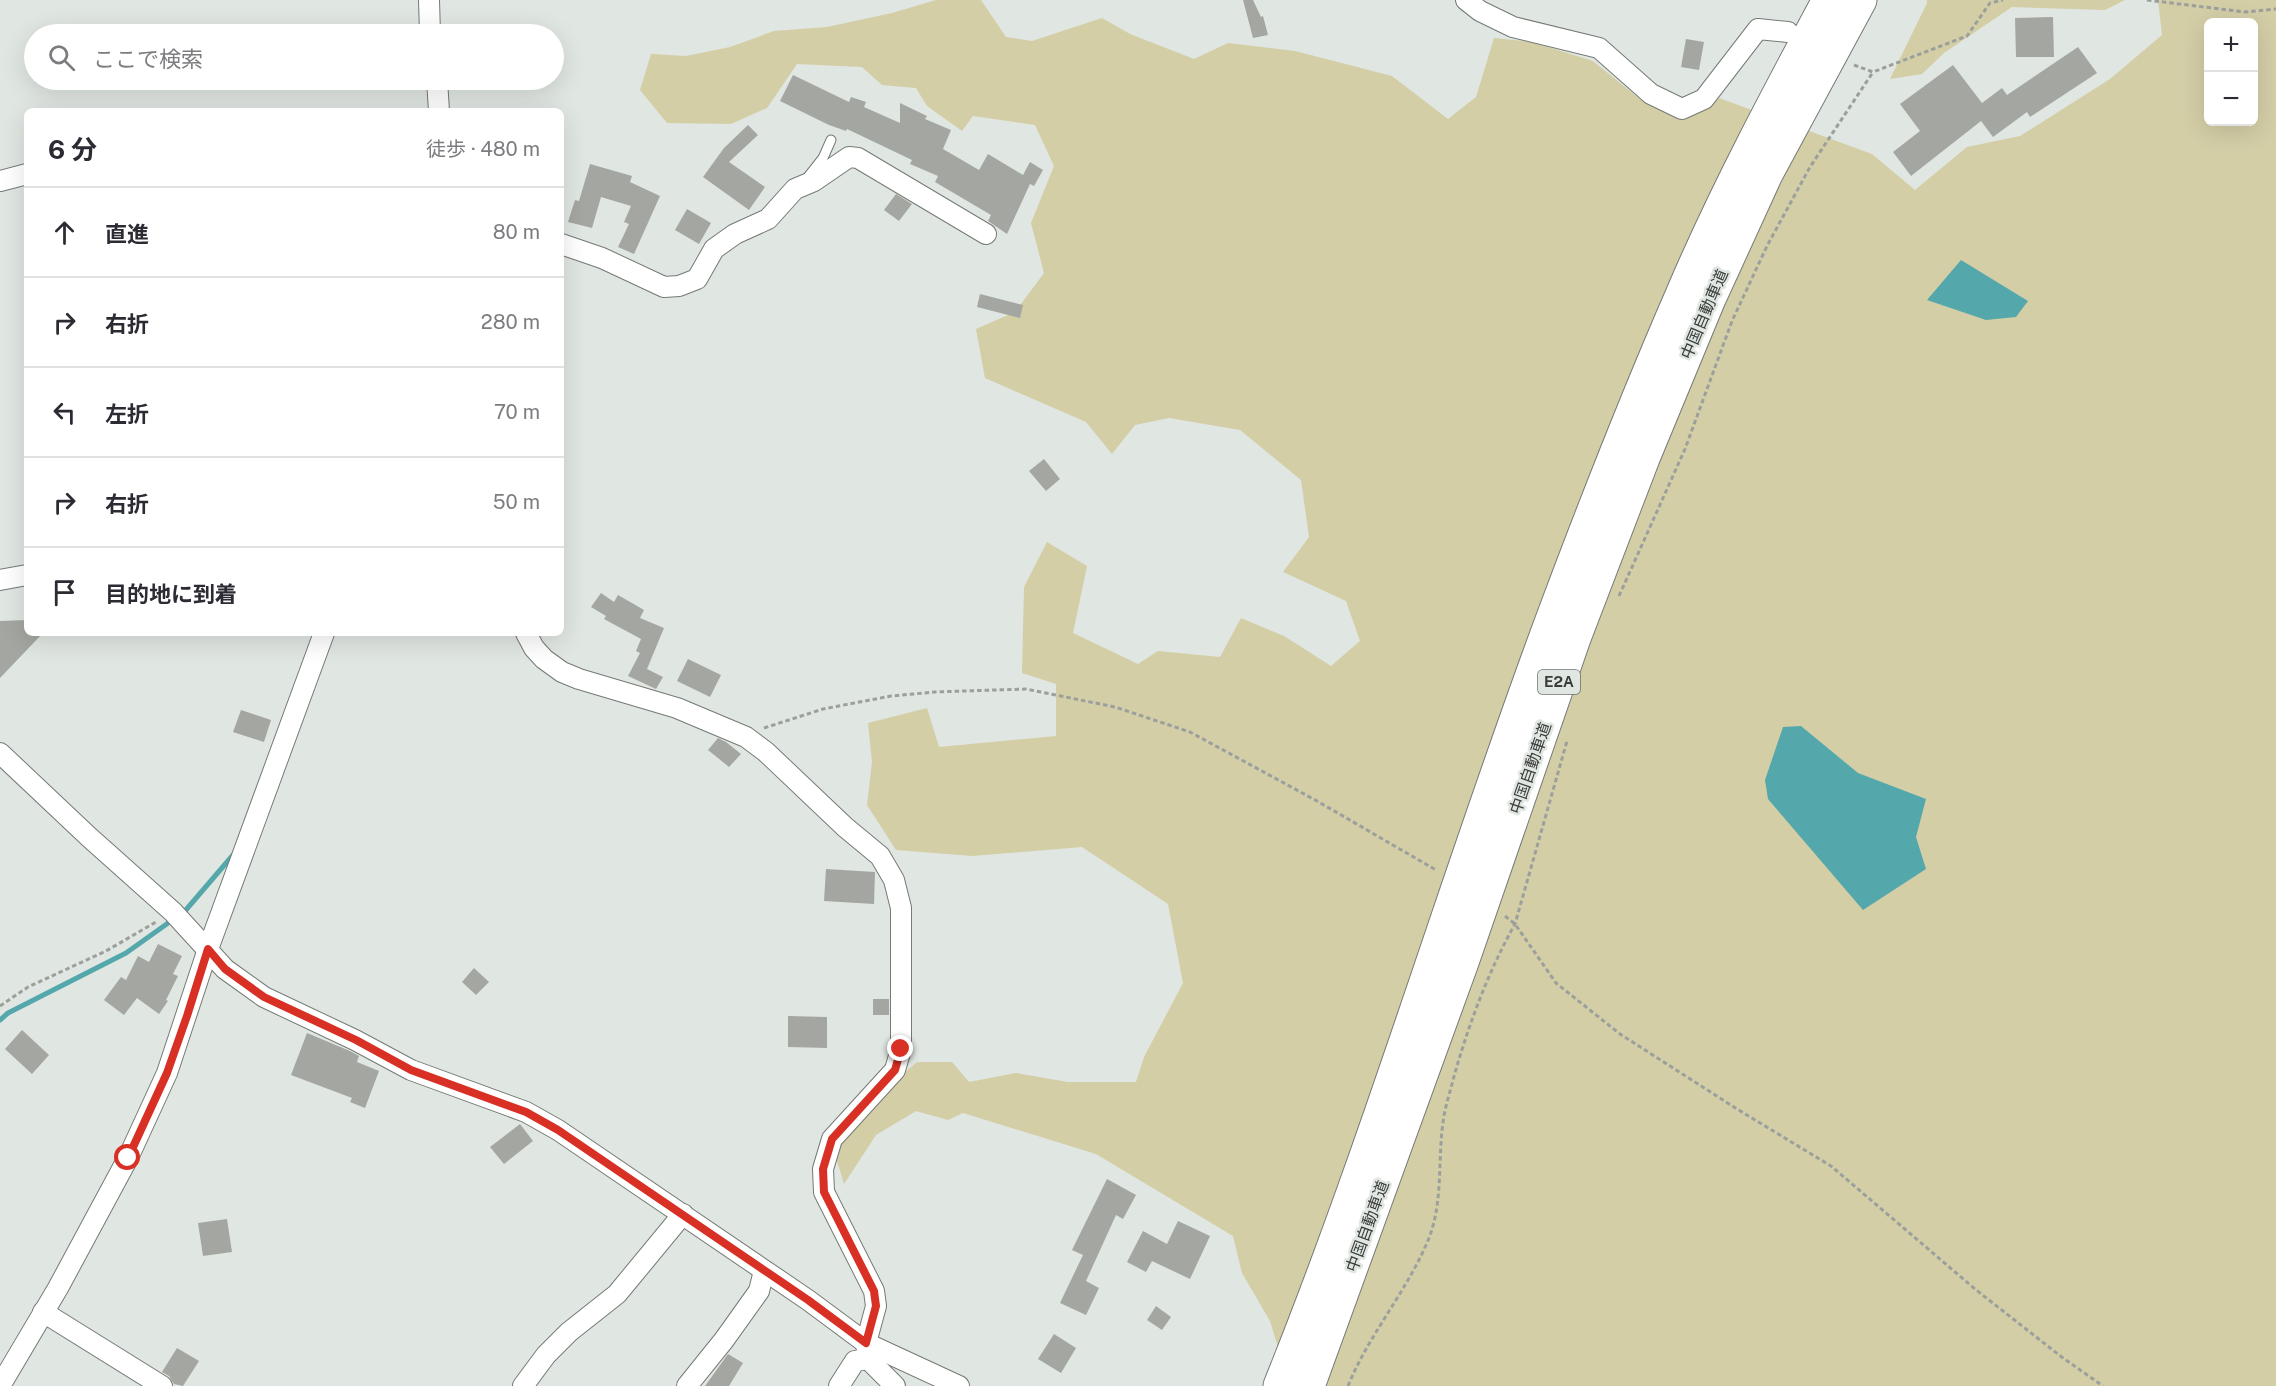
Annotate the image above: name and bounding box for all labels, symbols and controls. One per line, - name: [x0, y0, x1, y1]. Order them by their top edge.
- map controls: [2204, 18, 2258, 126]
- button: +: [2204, 18, 2258, 72]
- search box: [24, 24, 564, 90]
- icon: search: [45, 41, 78, 74]
- text: ここで検索: [93, 46, 203, 72]
- button: −: [2204, 72, 2258, 126]
- text: 6 分: [48, 134, 97, 165]
- text: 徒歩 · 480 m: [426, 137, 540, 161]
- icon: ahead: [48, 216, 81, 249]
- text: 80 m: [493, 220, 540, 244]
- text: 直進: [105, 221, 149, 247]
- street label: 中国自動車道: [1677, 266, 1732, 362]
- icon: right: [48, 306, 81, 339]
- text: 280 m: [481, 310, 540, 334]
- text: 右折: [105, 311, 149, 337]
- icon: left: [48, 396, 81, 429]
- text: 70 m: [494, 400, 540, 424]
- text: 左折: [105, 401, 149, 427]
- icon: right: [48, 486, 81, 519]
- text: 50 m: [493, 490, 540, 514]
- text: 右折: [105, 491, 149, 517]
- icon: arrive: [48, 576, 81, 609]
- text: 目的地に到着: [105, 581, 237, 607]
- road number: E2A: [1538, 670, 1580, 694]
- street label: 中国自動車道: [1506, 720, 1555, 817]
- route end: [887, 1035, 913, 1061]
- route start: [114, 1144, 140, 1170]
- street label: 中国自動車道: [1342, 1178, 1393, 1275]

